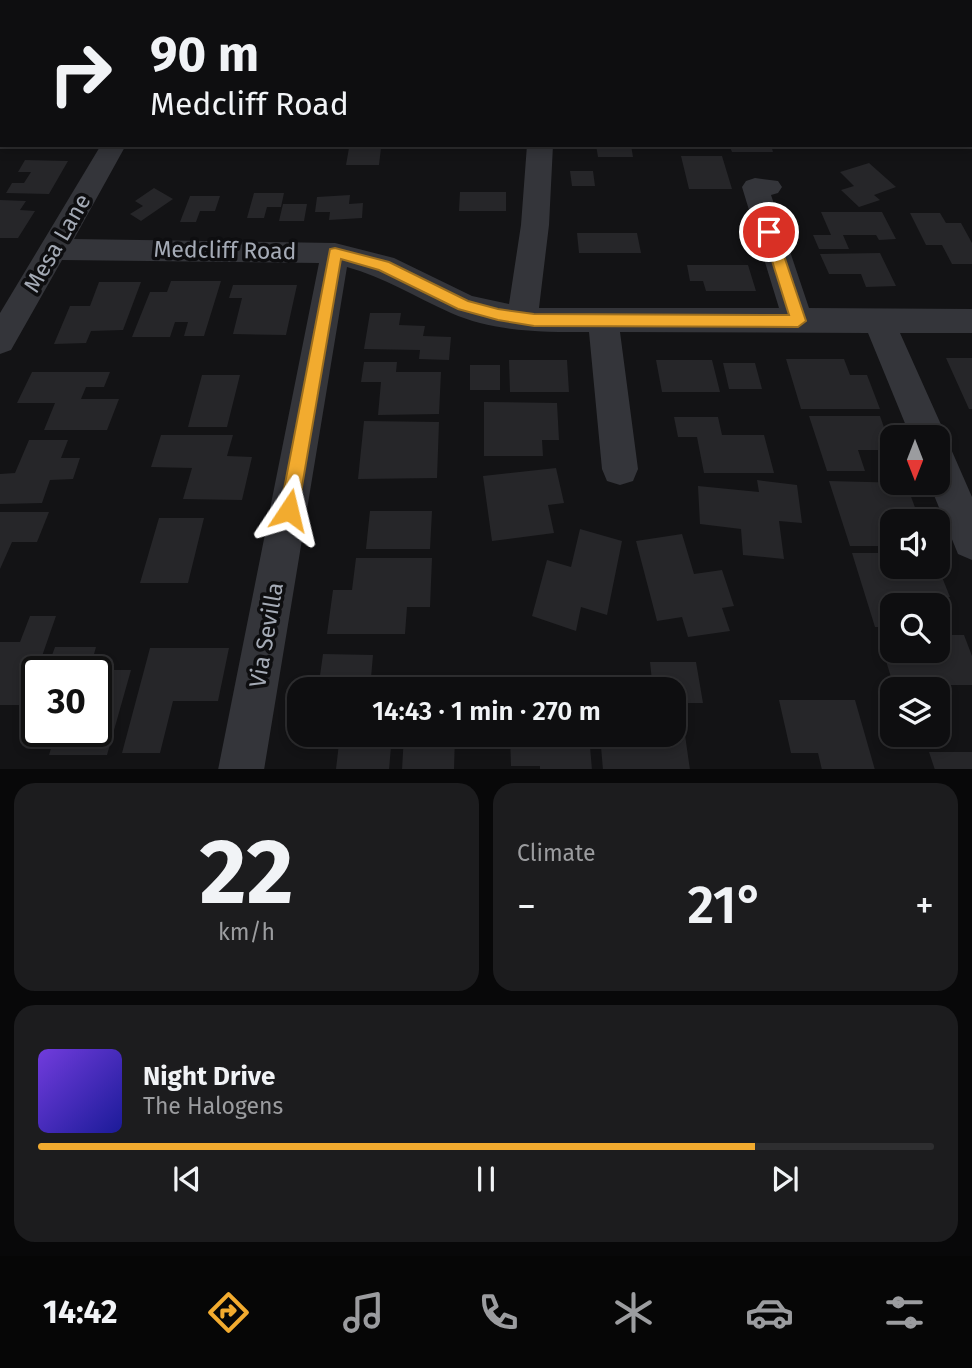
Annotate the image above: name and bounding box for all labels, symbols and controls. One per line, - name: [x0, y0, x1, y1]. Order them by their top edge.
- text: 90 m: [150, 25, 259, 84]
- icon: right: [35, 28, 126, 119]
- text: Medcliff Road: [150, 85, 349, 123]
- street label: Mesa Lane: [18, 189, 96, 297]
- pin: [739, 202, 799, 262]
- icon: arrive: [750, 213, 788, 251]
- street label: Medcliff Road: [153, 235, 297, 265]
- north arrow: [880, 425, 950, 495]
- map controls: [880, 425, 950, 747]
- position arrow: [252, 473, 326, 547]
- button: sound: [880, 509, 950, 579]
- street label: Via Sevilla: [243, 580, 289, 690]
- button: search: [880, 593, 950, 663]
- speed limit sign: 30: [21, 656, 112, 747]
- button: layers: [880, 677, 950, 747]
- text: 14:43 · 1 min · 270 m: [372, 696, 601, 727]
- text: 22: [199, 818, 294, 927]
- text: Climate: [517, 839, 596, 867]
- text: 21°: [687, 874, 764, 937]
- text: −: [517, 883, 536, 929]
- text: +: [915, 883, 934, 929]
- text: km/h: [218, 918, 275, 946]
- text: Night Drive: [143, 1061, 275, 1092]
- text: The Halogens: [143, 1092, 283, 1120]
- icon: previous: [168, 1160, 206, 1198]
- icon: pause: [467, 1160, 505, 1198]
- icon: next: [766, 1160, 804, 1198]
- icon: directions: [204, 1288, 253, 1337]
- icon: music: [339, 1288, 388, 1337]
- icon: phone: [474, 1288, 523, 1337]
- icon: climate: [609, 1288, 658, 1337]
- icon: car: [745, 1288, 794, 1337]
- icon: filters: [880, 1288, 929, 1337]
- text: 14:42: [43, 1293, 118, 1331]

